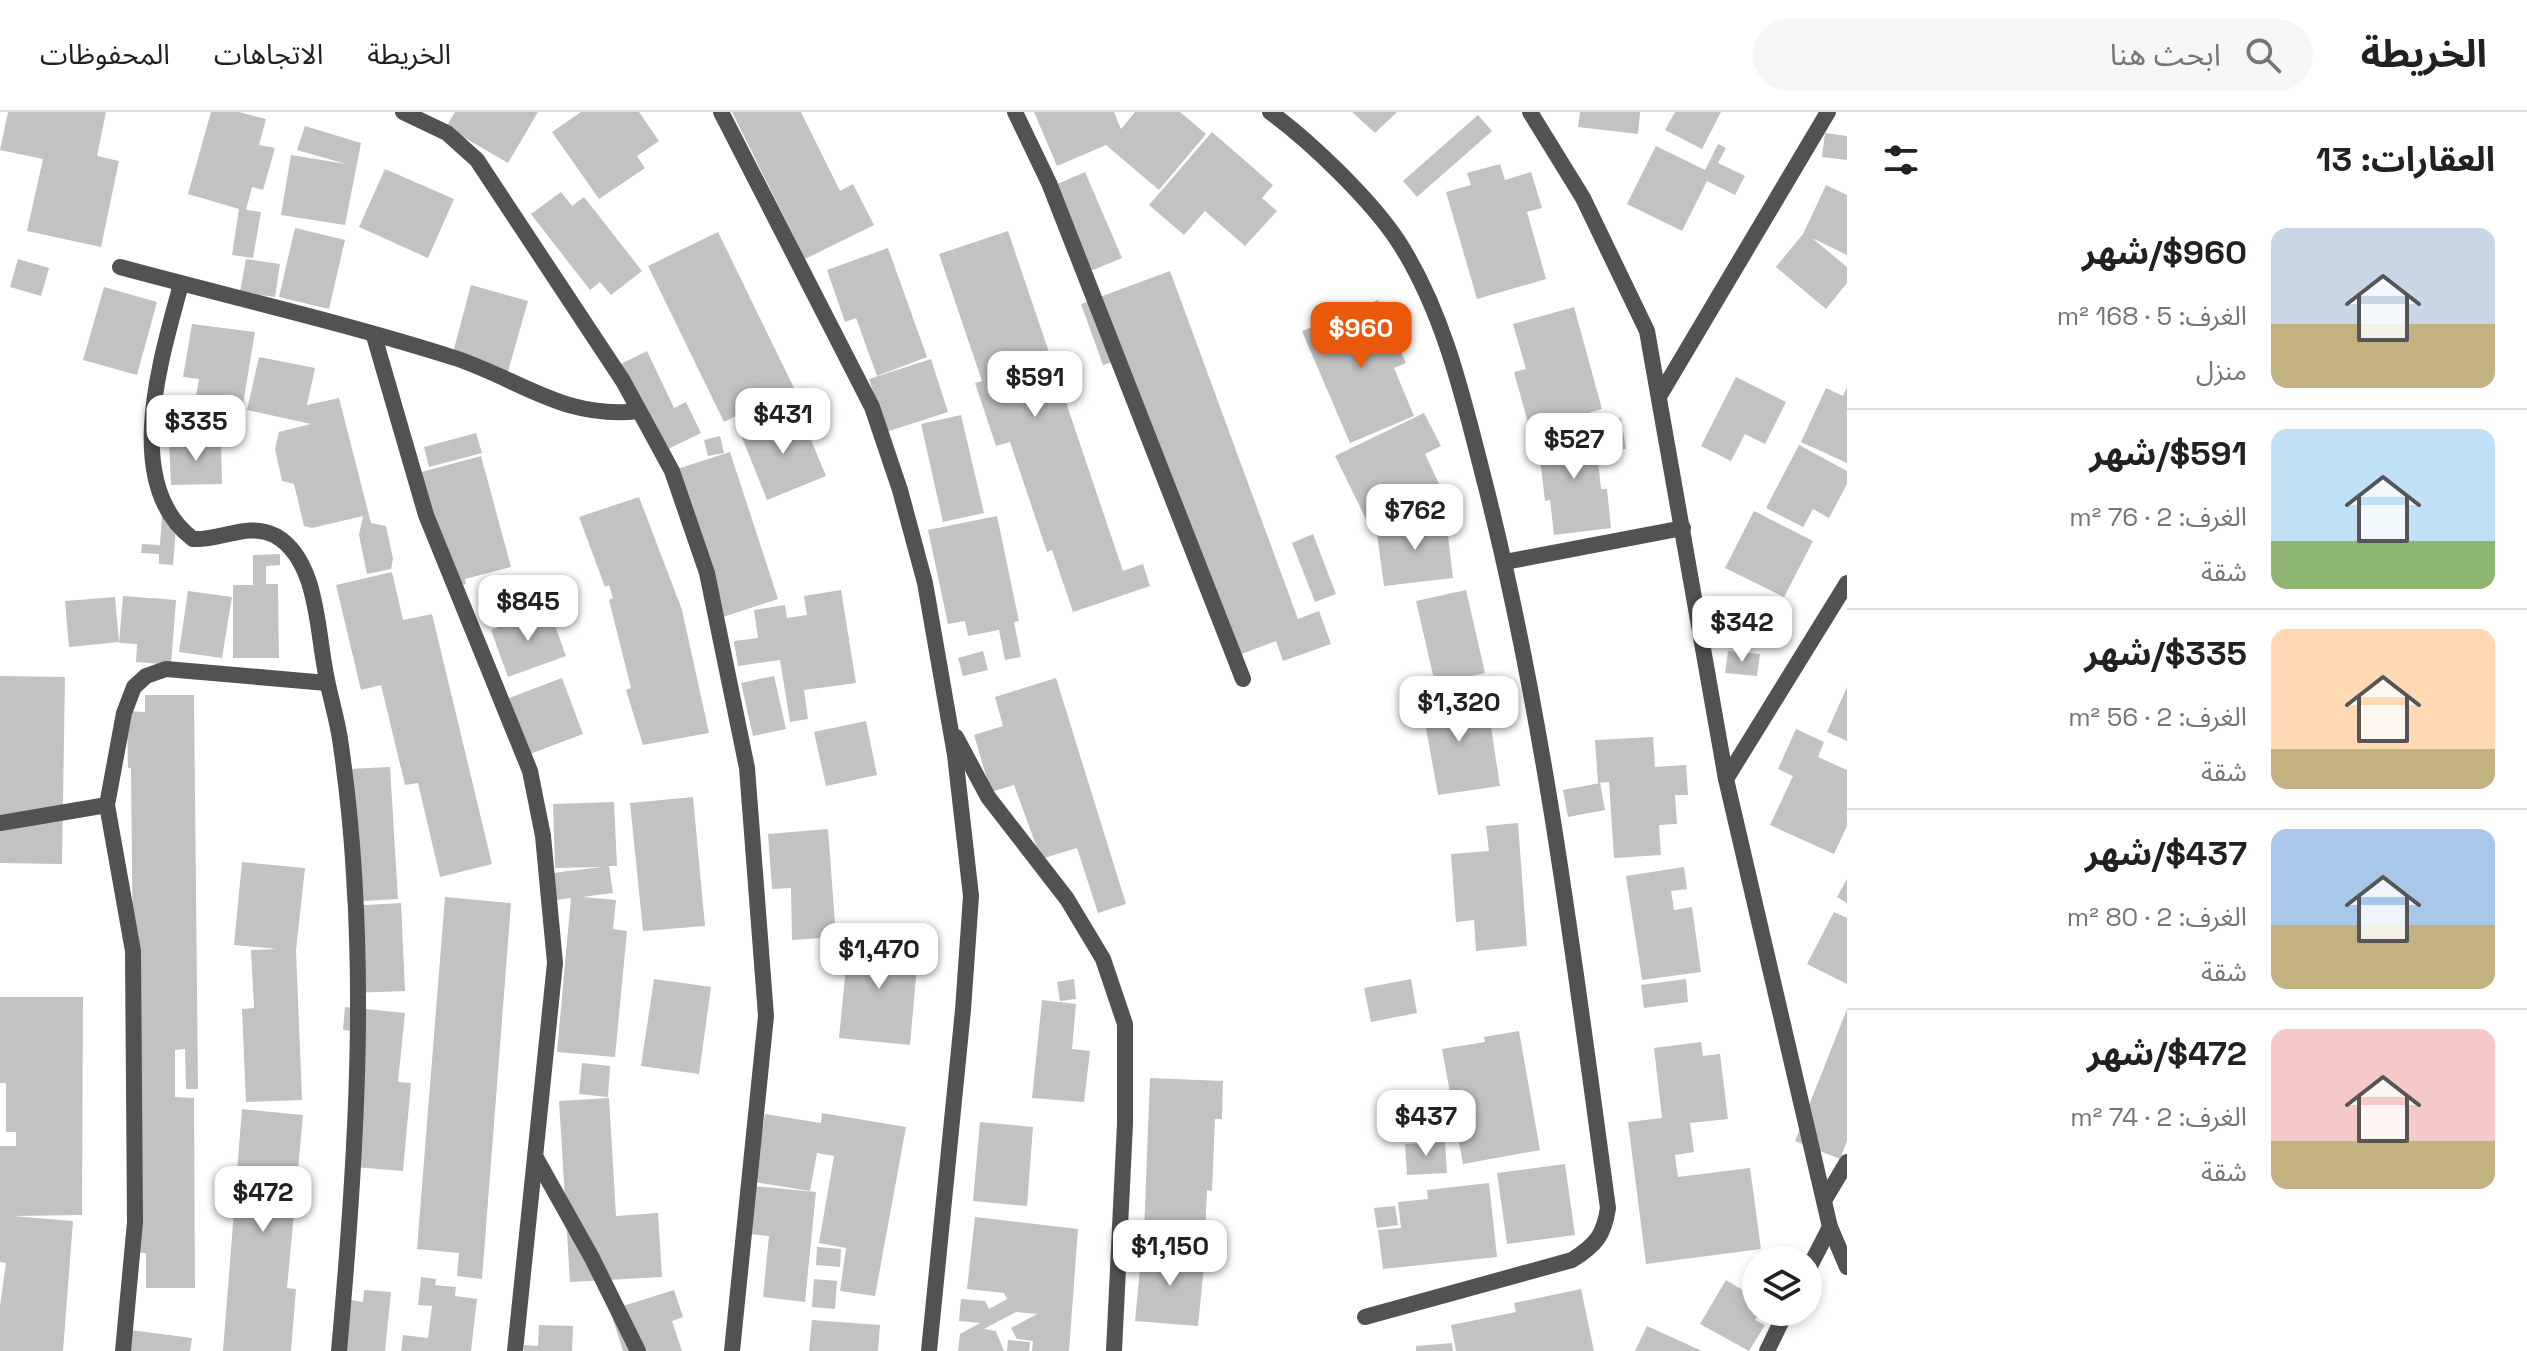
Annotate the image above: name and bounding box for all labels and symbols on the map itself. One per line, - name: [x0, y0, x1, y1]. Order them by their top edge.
- pin: $960: [1314, 302, 1408, 370]
- pin: $591: [988, 351, 1082, 419]
- pin: $431: [736, 388, 830, 456]
- pin: $335: [149, 395, 243, 463]
- pin: $527: [1527, 413, 1621, 481]
- pin: $762: [1368, 484, 1462, 552]
- pin: $845: [481, 575, 575, 643]
- pin: $342: [1695, 596, 1789, 664]
- pin: $1,320: [1394, 676, 1524, 744]
- pin: $1,470: [814, 923, 944, 991]
- pin: $437: [1379, 1090, 1473, 1158]
- pin: $472: [216, 1166, 310, 1234]
- pin: $1,150: [1105, 1220, 1235, 1288]

